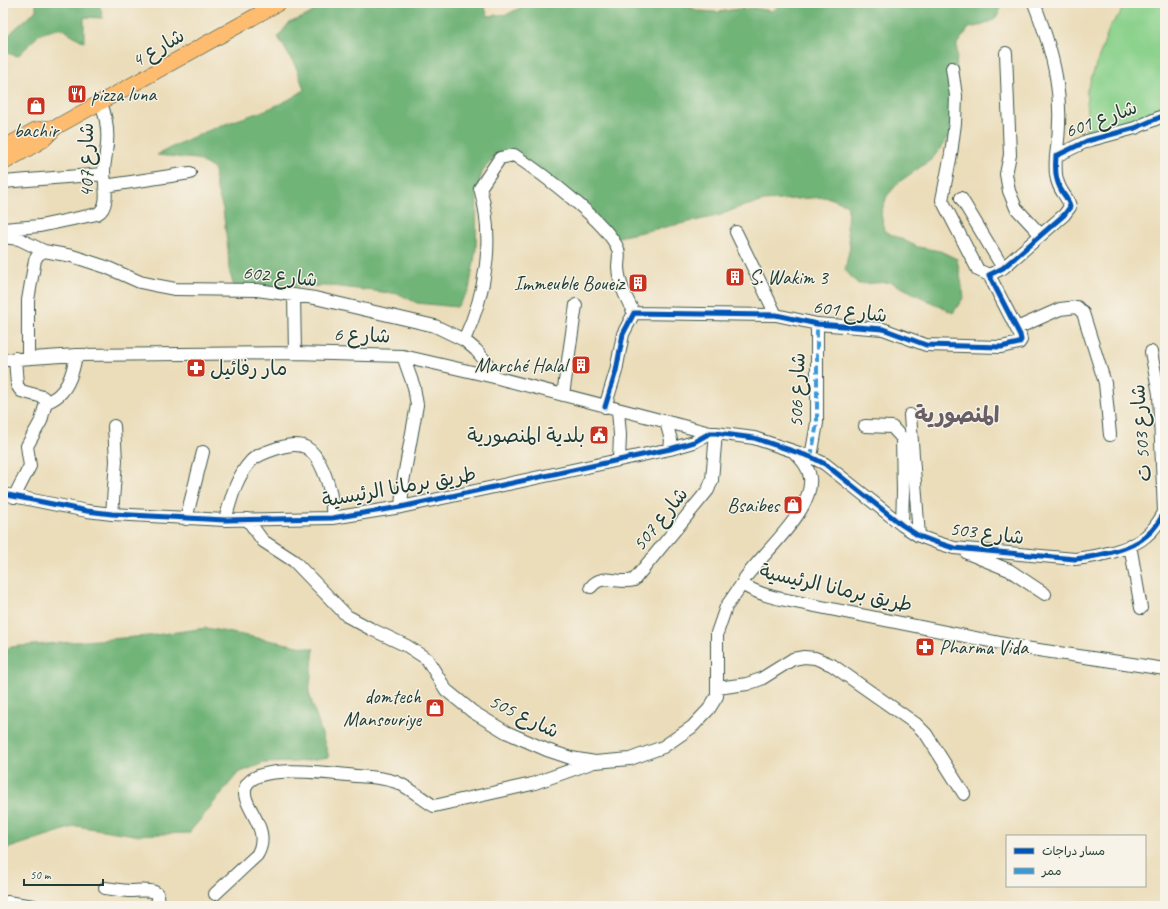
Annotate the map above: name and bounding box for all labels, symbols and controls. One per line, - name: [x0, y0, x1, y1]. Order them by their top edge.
- street label: شارع 4: [127, 23, 189, 74]
- place label: pizza luna: [91, 82, 158, 107]
- restaurant icon: pizza luna: [66, 83, 88, 105]
- street label: شارع 601: [1061, 94, 1141, 145]
- shop icon: bachir: [25, 95, 47, 117]
- place label: bachir: [14, 118, 60, 143]
- street label: شارع 407: [74, 122, 100, 198]
- street label: شارع 602: [241, 260, 319, 293]
- place label: S. Wakim 3: [749, 265, 830, 290]
- building icon: S. Wakim 3: [724, 266, 746, 288]
- place label: Immeuble Boueiz: [514, 271, 627, 296]
- building icon: Immeuble Boueiz: [627, 272, 649, 294]
- street label: شارع 601: [811, 294, 889, 329]
- street label: شارع 6: [333, 322, 391, 349]
- street label: شارع 506: [783, 352, 812, 428]
- place label: Marché Halal: [474, 353, 571, 378]
- building icon: Marché Halal: [570, 354, 592, 376]
- place label: مار رفائيل: [210, 356, 287, 381]
- pharmacy icon: مار رفائيل: [185, 357, 207, 379]
- street label: شارع 503 ت: [1125, 383, 1158, 483]
- district label: المنصورية: [915, 401, 999, 429]
- place label: بلدية المنصورية: [467, 423, 585, 448]
- public building icon: بلدية المنصورية: [588, 424, 610, 446]
- street label: طريق برمانا الرئيسية: [320, 461, 478, 513]
- street label: شارع 507: [627, 482, 694, 557]
- place label: Bsaibes: [727, 493, 781, 518]
- shop icon: Bsaibes: [782, 494, 804, 516]
- street label: شارع 503: [948, 516, 1026, 551]
- street label: طريق برمانا الرئيسية: [757, 558, 915, 618]
- place label: Pharma Vida: [939, 635, 1029, 660]
- pharmacy icon: Pharma Vida: [914, 636, 936, 658]
- place label: domtech Mansouriye: [343, 684, 422, 732]
- street label: شارع 505: [484, 688, 563, 745]
- shop icon: domtech Mansouriye: [424, 697, 446, 719]
- legend: [1006, 835, 1146, 887]
- text: مسار دراجات: [1042, 843, 1105, 859]
- scale bar: [24, 861, 103, 887]
- text: ممر: [1041, 863, 1061, 879]
- text: 50 m: [30, 867, 52, 883]

